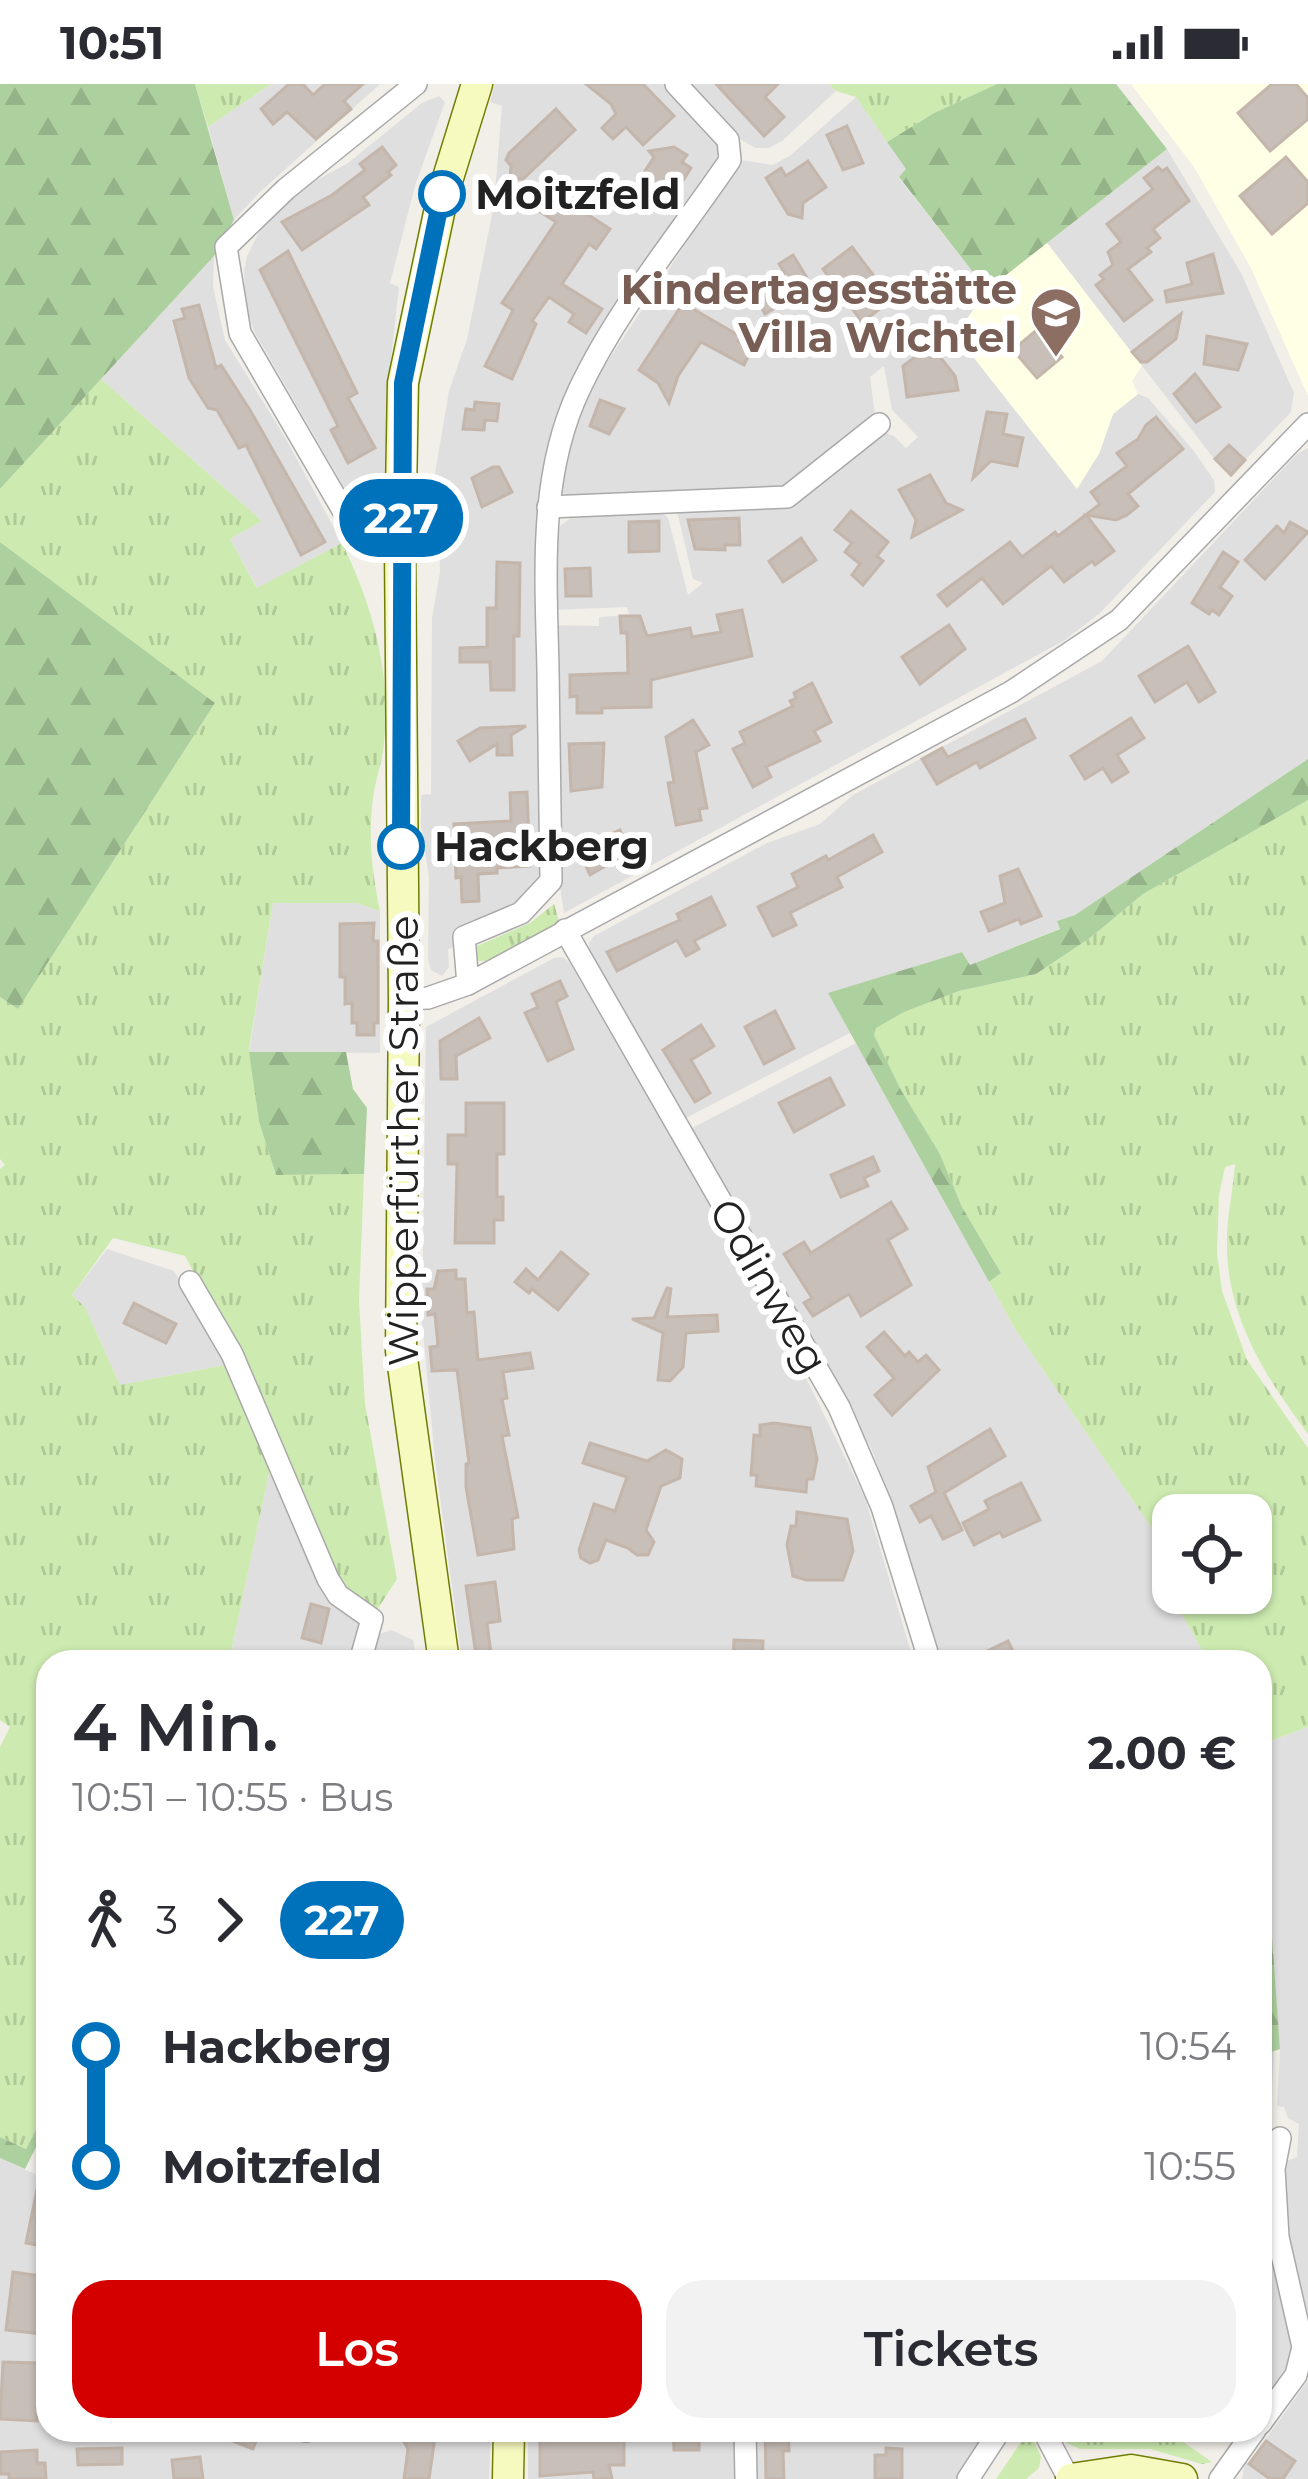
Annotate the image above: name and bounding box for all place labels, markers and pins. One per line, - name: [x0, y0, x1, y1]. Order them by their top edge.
- place label: Moitzfeld: [475, 168, 681, 220]
- marker: Moitzfeld: [420, 172, 464, 216]
- place label: Kindertagesstätte Villa Wichtel: [620, 263, 1017, 363]
- school or university icon: Kindertagesstätte Villa Wichtel: [1028, 285, 1084, 359]
- place label: Hackberg: [434, 820, 649, 872]
- marker: Hackberg: [379, 824, 423, 868]

